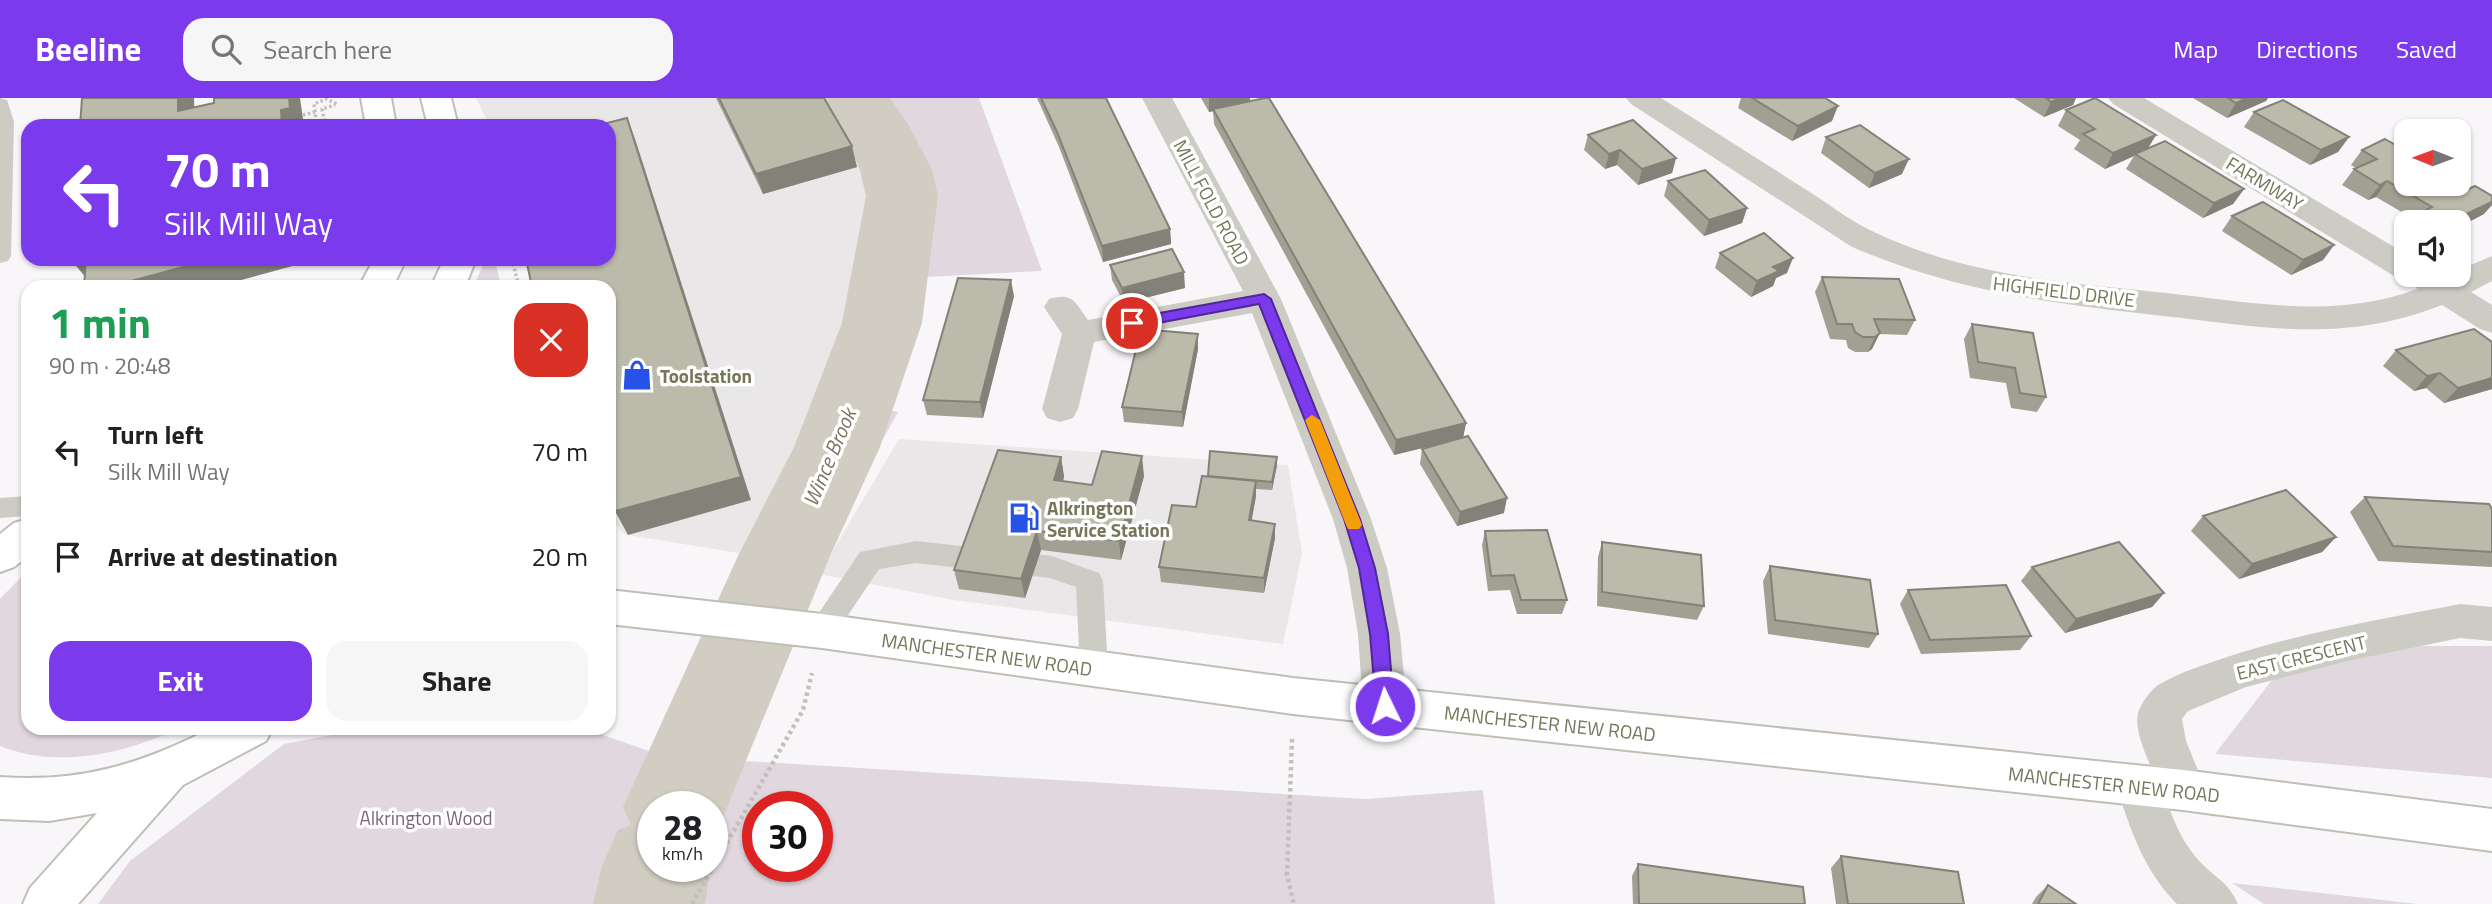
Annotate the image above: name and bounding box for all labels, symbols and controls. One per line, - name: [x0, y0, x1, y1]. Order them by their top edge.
- search box: [183, 18, 673, 81]
- text: Beeline: [35, 24, 141, 74]
- icon: search: [207, 30, 245, 68]
- text: Search here: [263, 30, 392, 69]
- text: Map: [2173, 31, 2218, 67]
- text: Directions: [2256, 31, 2358, 67]
- text: Saved: [2396, 31, 2457, 67]
- north arrow: [2394, 119, 2471, 196]
- map controls: [2394, 119, 2471, 287]
- text: 70 m: [164, 131, 271, 206]
- street label: MILL FOLD ROAD: [1167, 134, 1257, 270]
- icon: left: [49, 147, 140, 238]
- street label: FARMWAY: [2221, 149, 2310, 218]
- text: Silk Mill Way: [164, 199, 333, 247]
- button: sound: [2394, 210, 2471, 287]
- street label: HIGHFIELD DRIVE: [1991, 268, 2137, 314]
- text: 1 min: [49, 290, 151, 354]
- pin: [1102, 293, 1162, 353]
- button: close: [514, 303, 588, 377]
- icon: arrive: [1113, 304, 1151, 342]
- text: 90 m · 20:48: [49, 348, 171, 383]
- shop icon: Toolstation: [620, 358, 654, 392]
- place label: Toolstation: [660, 361, 752, 390]
- water label: Wince Brook: [794, 401, 865, 511]
- text: Turn left: [108, 415, 203, 454]
- text: 70 m: [531, 432, 588, 471]
- icon: left: [49, 433, 87, 471]
- text: Silk Mill Way: [108, 454, 230, 489]
- place label: Alkrington Service Station: [1047, 493, 1170, 544]
- fuel station icon: Alkrington Service Station: [1007, 501, 1041, 535]
- text: Arrive at destination: [108, 537, 338, 576]
- text: 20 m: [531, 537, 588, 576]
- icon: arrive: [49, 538, 87, 576]
- street label: MANCHESTER NEW ROAD: [880, 625, 1094, 683]
- street label: EAST CRESCENT: [2233, 627, 2369, 687]
- button: Exit: [49, 641, 312, 721]
- button: Share: [326, 641, 588, 721]
- position arrow: [1348, 669, 1422, 743]
- street label: MANCHESTER NEW ROAD: [1443, 697, 1657, 749]
- street label: MANCHESTER NEW ROAD: [2007, 758, 2221, 810]
- speed limit sign: 30: [742, 791, 833, 882]
- text: 28: [663, 800, 702, 854]
- park label: Alkrington Wood: [359, 803, 493, 832]
- text: km/h: [662, 840, 703, 867]

